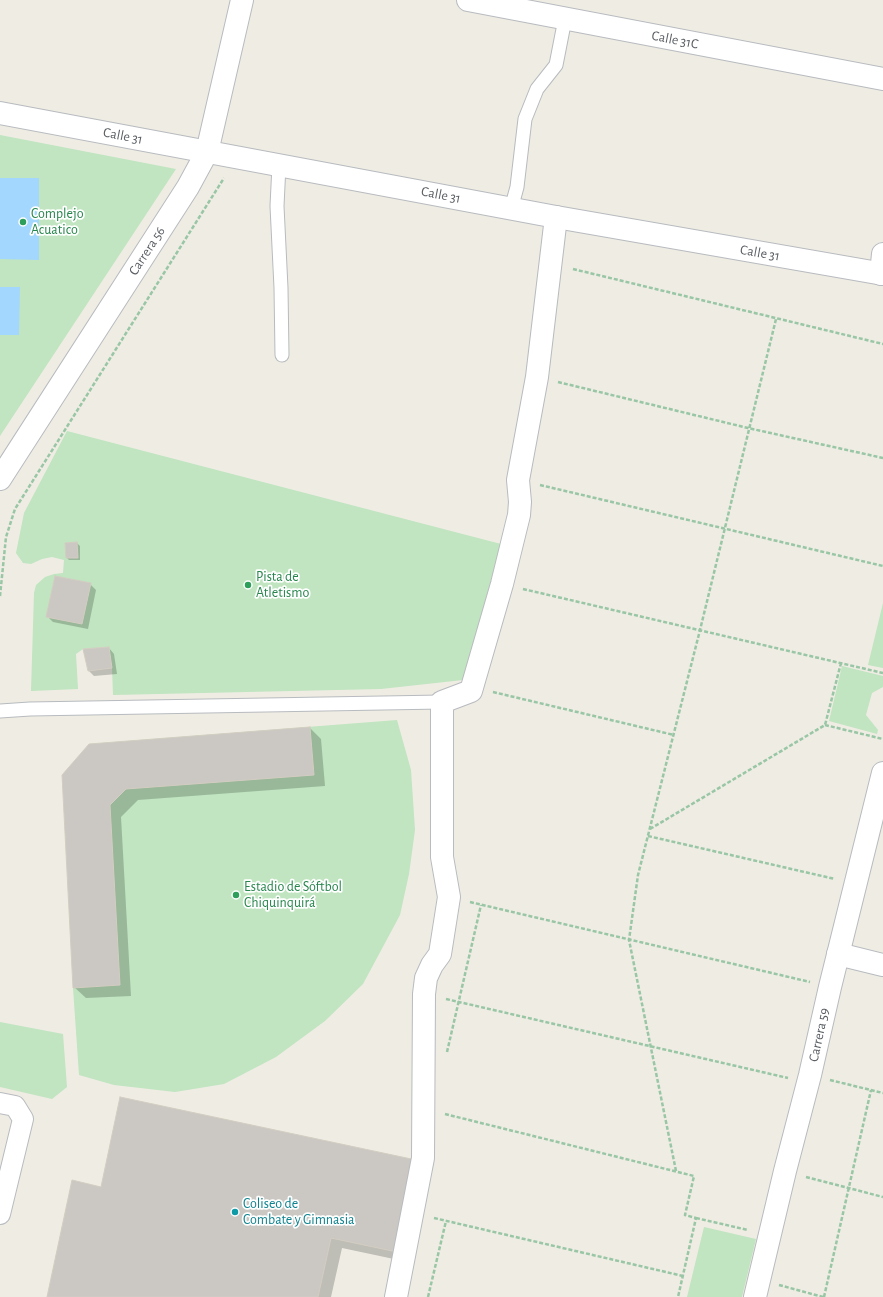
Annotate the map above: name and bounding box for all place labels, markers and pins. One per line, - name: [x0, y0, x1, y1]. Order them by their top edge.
- place label: Complejo Acuatico: [31, 206, 84, 238]
- marker: Complejo Acuatico: [18, 217, 28, 227]
- place label: Pista de Atletismo: [256, 569, 309, 602]
- marker: Pista de Atletismo: [243, 580, 253, 590]
- place label: Estadio de Sóftbol Chiquinquirá: [244, 879, 342, 912]
- marker: Estadio de Sóftbol Chiquinquirá: [231, 890, 241, 900]
- place label: Coliseo de Combate y Gimnasia: [243, 1196, 354, 1228]
- marker: Coliseo de Combate y Gimnasia: [230, 1207, 240, 1217]

